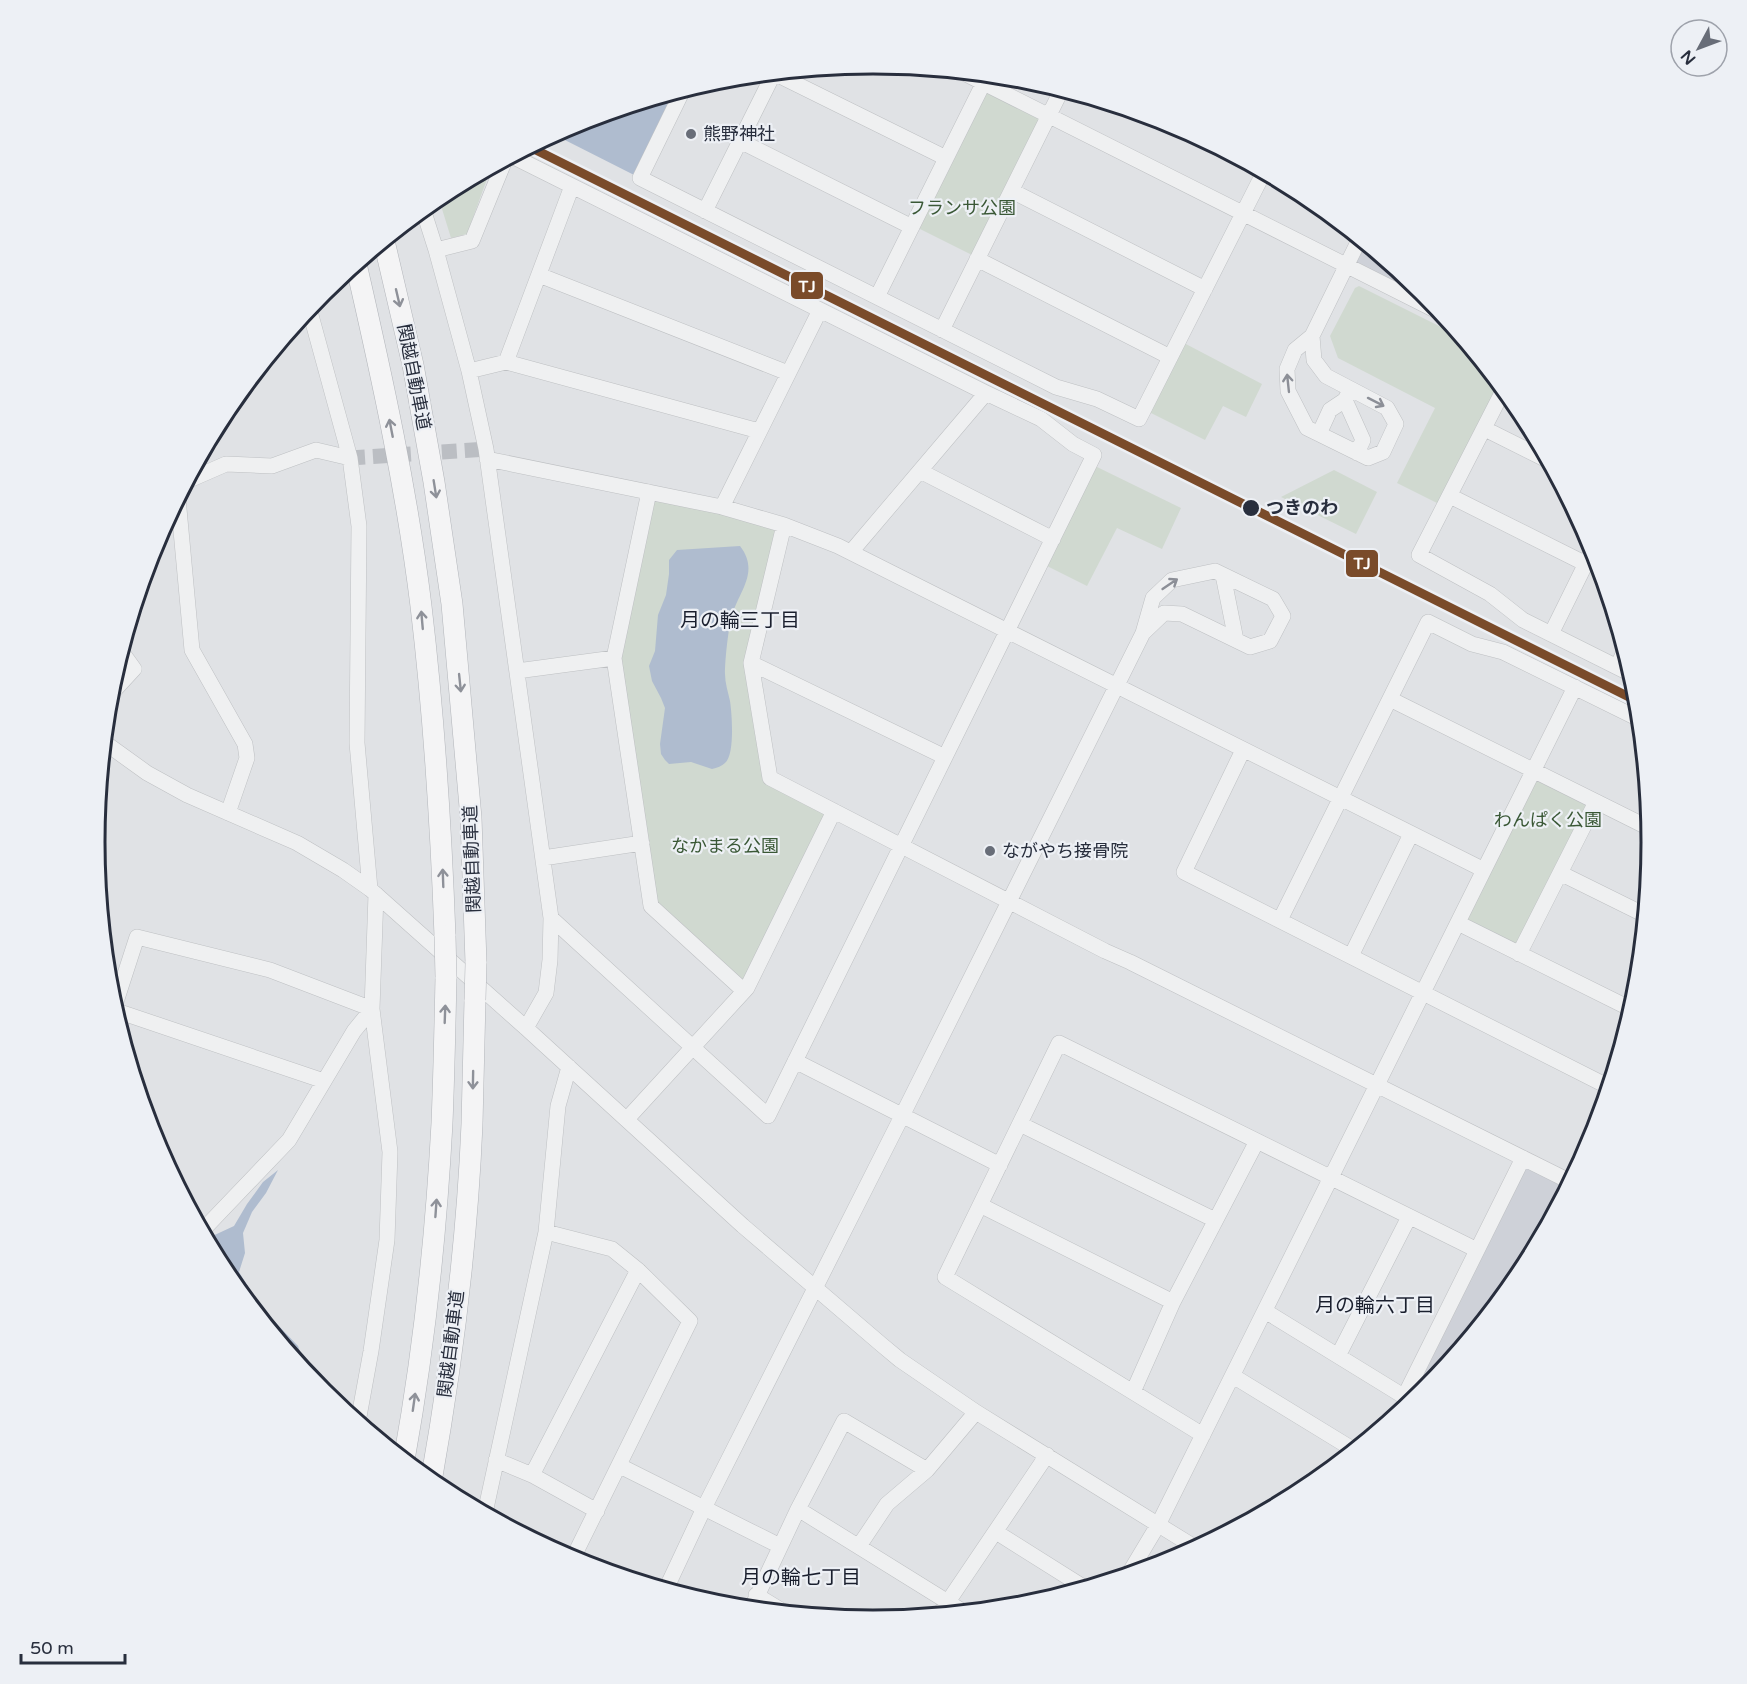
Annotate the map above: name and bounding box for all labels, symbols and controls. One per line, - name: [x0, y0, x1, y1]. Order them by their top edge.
- north arrow: [1669, 18, 1729, 78]
- text: N: [1677, 46, 1700, 69]
- place label: 熊野神社: [703, 123, 775, 145]
- marker: 熊野神社: [684, 127, 698, 141]
- park label: フランサ公園: [908, 197, 1016, 219]
- line badge: TJ: [790, 271, 824, 300]
- text: TJ: [797, 277, 816, 297]
- one-way arrow: [392, 288, 404, 307]
- street label: 関越自動車道: [393, 322, 435, 432]
- one-way arrow: [1283, 374, 1294, 393]
- one-way arrow: [1366, 397, 1384, 408]
- one-way arrow: [385, 419, 396, 438]
- one-way arrow: [430, 479, 441, 499]
- place label: つきのわ: [1266, 497, 1338, 519]
- marker: つきのわ: [1241, 498, 1261, 518]
- line badge: TJ: [1345, 549, 1379, 578]
- text: TJ: [1352, 554, 1371, 574]
- one-way arrow: [1161, 578, 1178, 591]
- district label: 月の輪三丁目: [680, 609, 800, 633]
- one-way arrow: [416, 611, 427, 631]
- one-way arrow: [455, 672, 466, 692]
- street label: 関越自動車道: [459, 805, 485, 913]
- park label: わんぱく公園: [1494, 809, 1602, 831]
- park label: なかまる公園: [671, 835, 779, 857]
- place label: ながやち接骨院: [1002, 840, 1128, 862]
- marker: ながやち接骨院: [983, 844, 997, 858]
- one-way arrow: [437, 868, 448, 888]
- one-way arrow: [439, 1004, 451, 1024]
- one-way arrow: [467, 1069, 478, 1089]
- one-way arrow: [431, 1199, 442, 1219]
- street label: 関越自動車道: [434, 1289, 468, 1399]
- district label: 月の輪六丁目: [1315, 1294, 1435, 1318]
- one-way arrow: [408, 1393, 419, 1412]
- district label: 月の輪七丁目: [741, 1566, 861, 1590]
- scale bar: [21, 1627, 124, 1665]
- text: 50 m: [30, 1637, 74, 1659]

